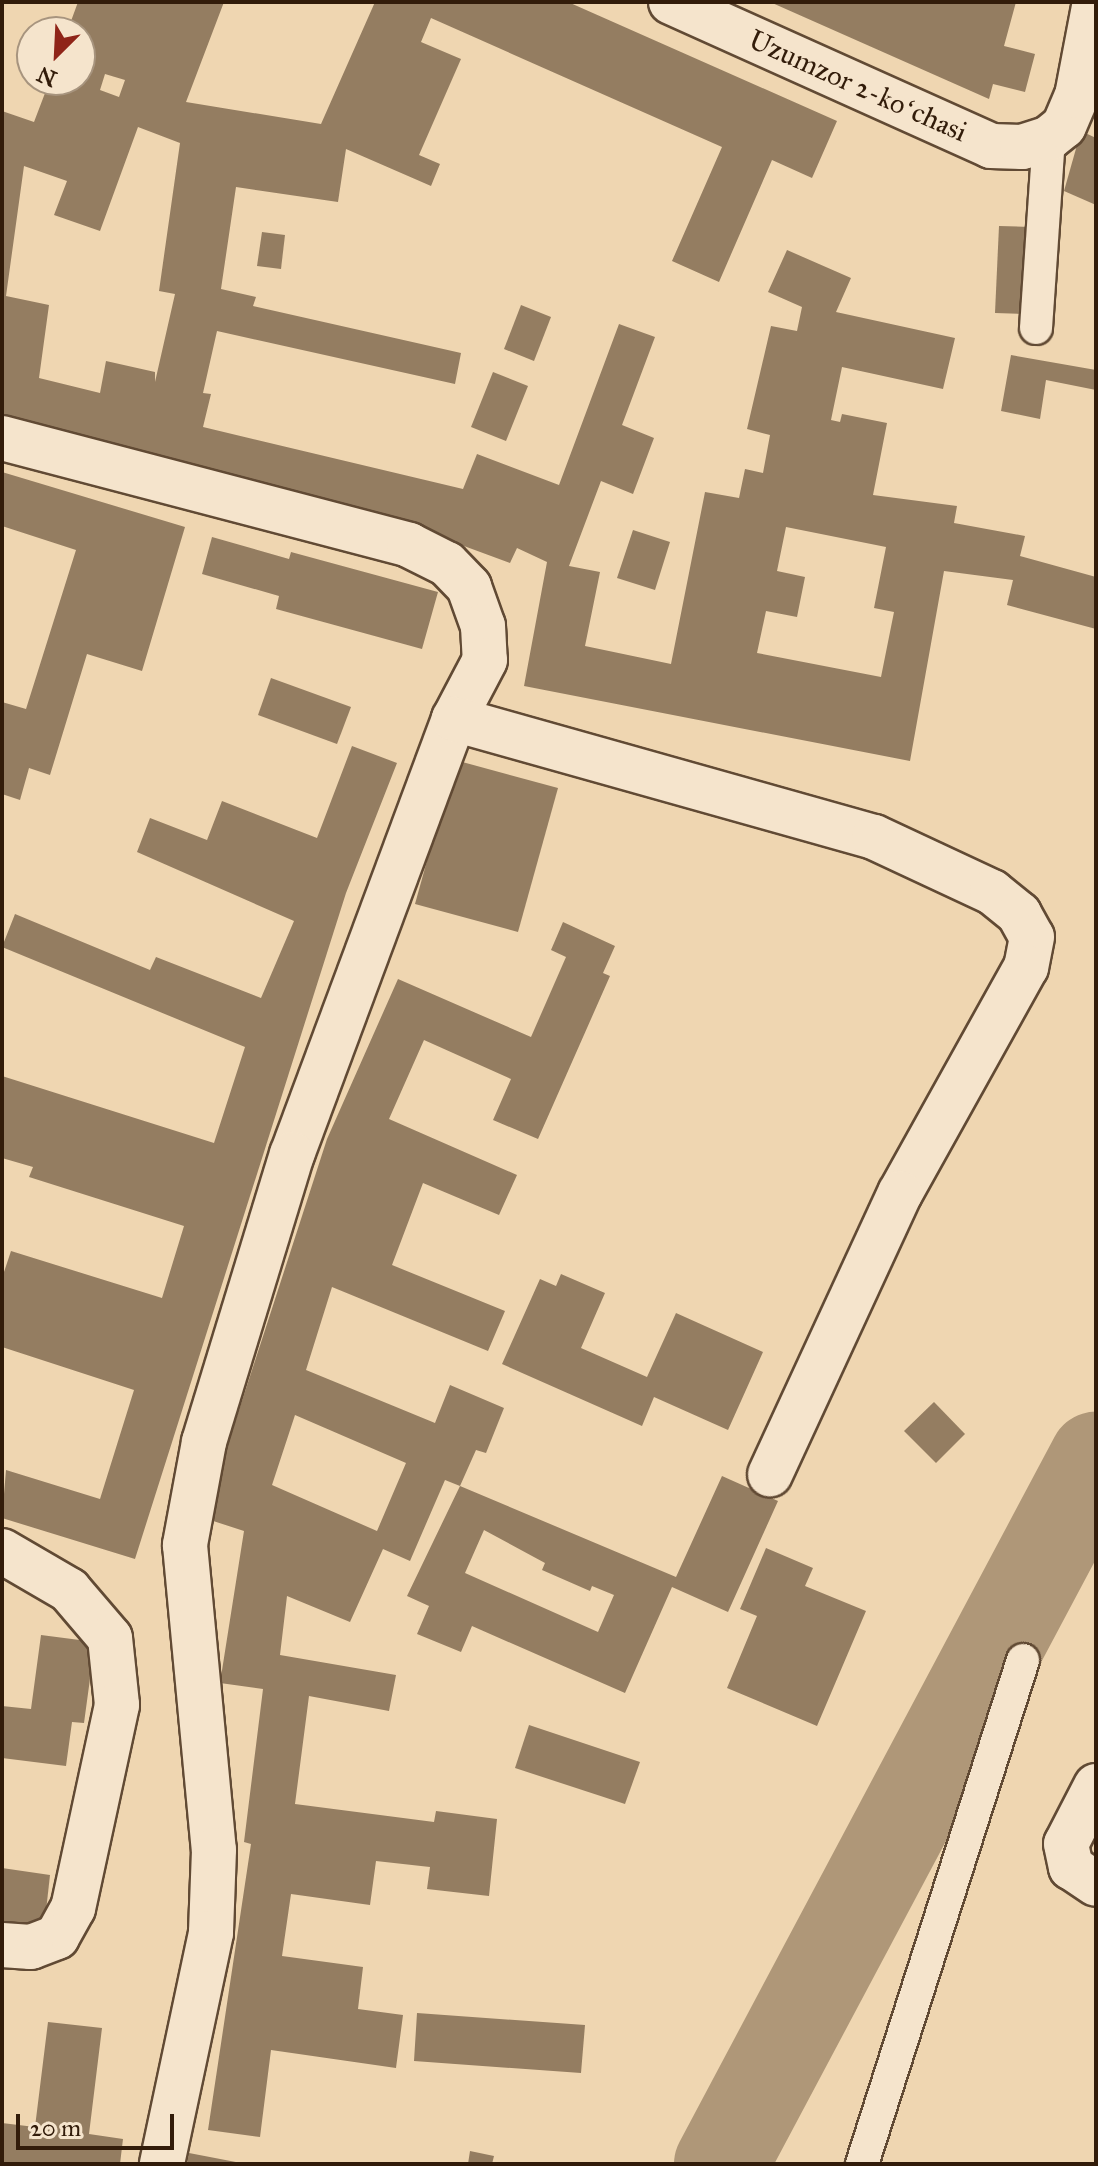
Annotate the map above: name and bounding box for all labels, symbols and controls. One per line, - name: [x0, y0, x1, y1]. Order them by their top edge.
- north arrow: [16, 16, 96, 96]
- street label: Uzumzor 2-koʻchasi: [744, 23, 972, 149]
- text: N: [33, 60, 61, 93]
- scale bar: [20, 2098, 178, 2148]
- text: 20 m: [30, 2113, 81, 2143]

